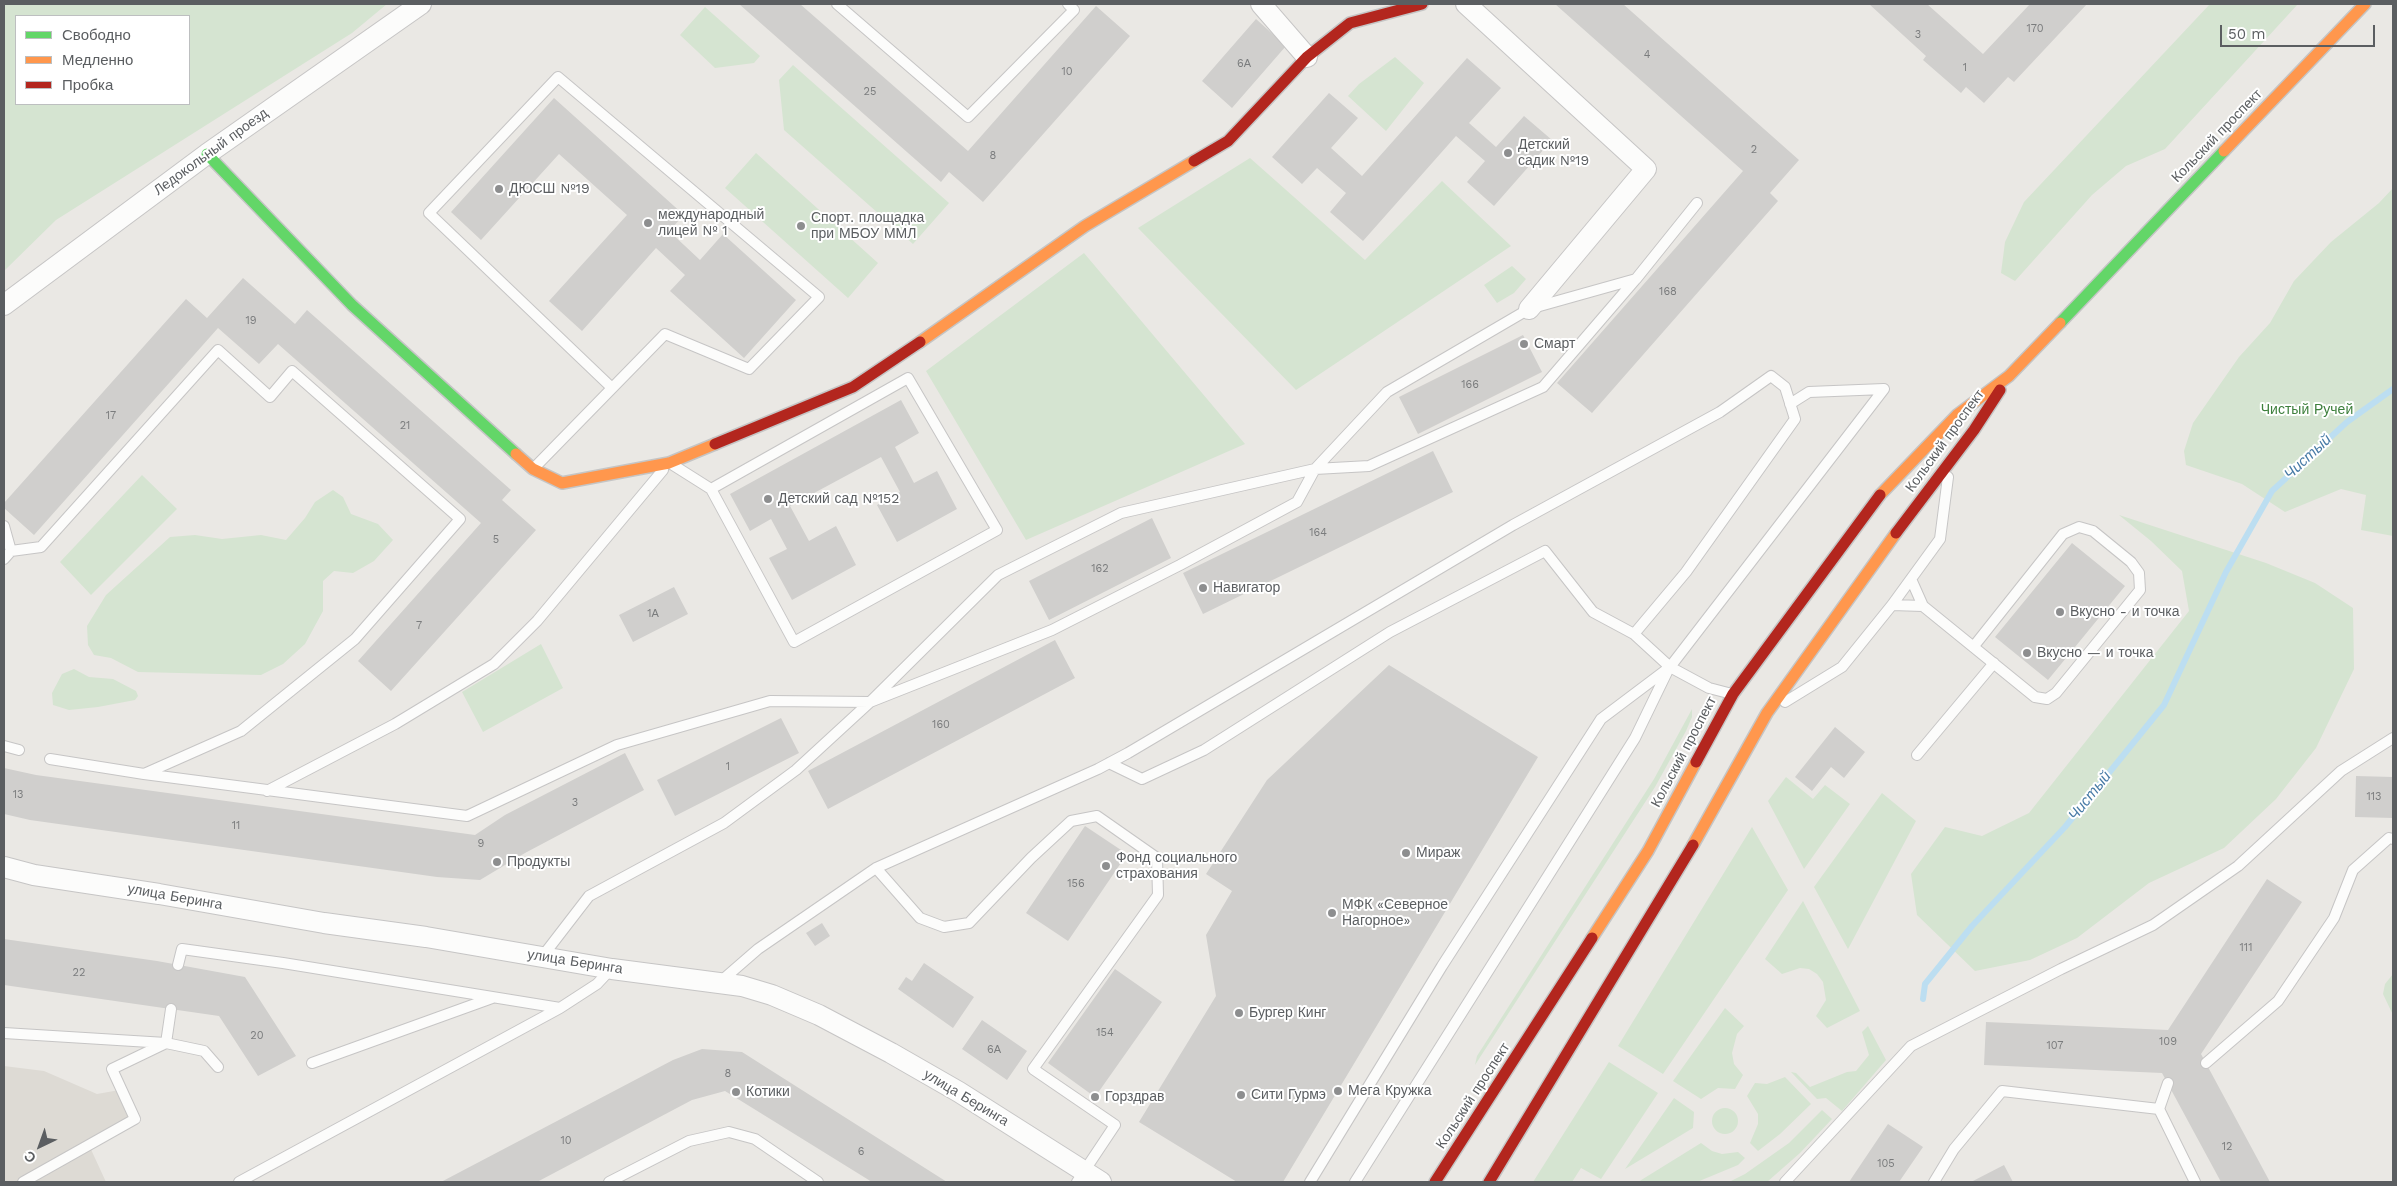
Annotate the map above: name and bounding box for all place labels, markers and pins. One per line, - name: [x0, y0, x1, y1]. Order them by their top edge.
- place label: Детский садик №19: [1518, 137, 1589, 170]
- marker: Детский садик №19: [1502, 147, 1514, 159]
- place label: ДЮСШ №19: [509, 181, 590, 197]
- marker: ДЮСШ №19: [493, 183, 505, 195]
- place label: международный лицей № 1: [658, 207, 764, 240]
- place label: Спорт. площадка при МБОУ ММЛ: [811, 210, 924, 242]
- marker: международный лицей № 1: [642, 217, 654, 229]
- marker: Спорт. площадка при МБОУ ММЛ: [795, 220, 807, 232]
- place label: Смарт: [1534, 336, 1575, 352]
- marker: Смарт: [1518, 338, 1530, 350]
- place label: Детский сад №152: [778, 491, 899, 507]
- marker: Детский сад №152: [762, 493, 774, 505]
- place label: Навигатор: [1213, 580, 1280, 596]
- marker: Навигатор: [1197, 582, 1209, 594]
- place label: Вкусно - и точка: [2070, 604, 2180, 620]
- marker: Вкусно - и точка: [2054, 606, 2066, 618]
- place label: Вкусно — и точка: [2037, 645, 2154, 661]
- marker: Вкусно — и точка: [2021, 647, 2033, 659]
- place label: Мираж: [1416, 845, 1460, 861]
- marker: Мираж: [1400, 847, 1412, 859]
- place label: Фонд социального страхования: [1116, 850, 1237, 882]
- place label: Продукты: [507, 854, 570, 870]
- marker: Продукты: [491, 856, 503, 868]
- marker: Фонд социального страхования: [1100, 860, 1112, 872]
- place label: МФК «Северное Нагорное»: [1342, 897, 1448, 930]
- marker: МФК «Северное Нагорное»: [1326, 907, 1338, 919]
- place label: Бургер Кинг: [1249, 1005, 1326, 1021]
- marker: Бургер Кинг: [1233, 1007, 1245, 1019]
- place label: Мега Кружка: [1348, 1083, 1431, 1099]
- place label: Котики: [746, 1084, 790, 1100]
- marker: Мега Кружка: [1332, 1085, 1344, 1097]
- marker: Котики: [730, 1086, 742, 1098]
- place label: Сити Гурмэ: [1251, 1087, 1326, 1103]
- place label: Горздрав: [1105, 1089, 1164, 1105]
- marker: Сити Гурмэ: [1235, 1089, 1247, 1101]
- marker: Горздрав: [1089, 1091, 1101, 1103]

